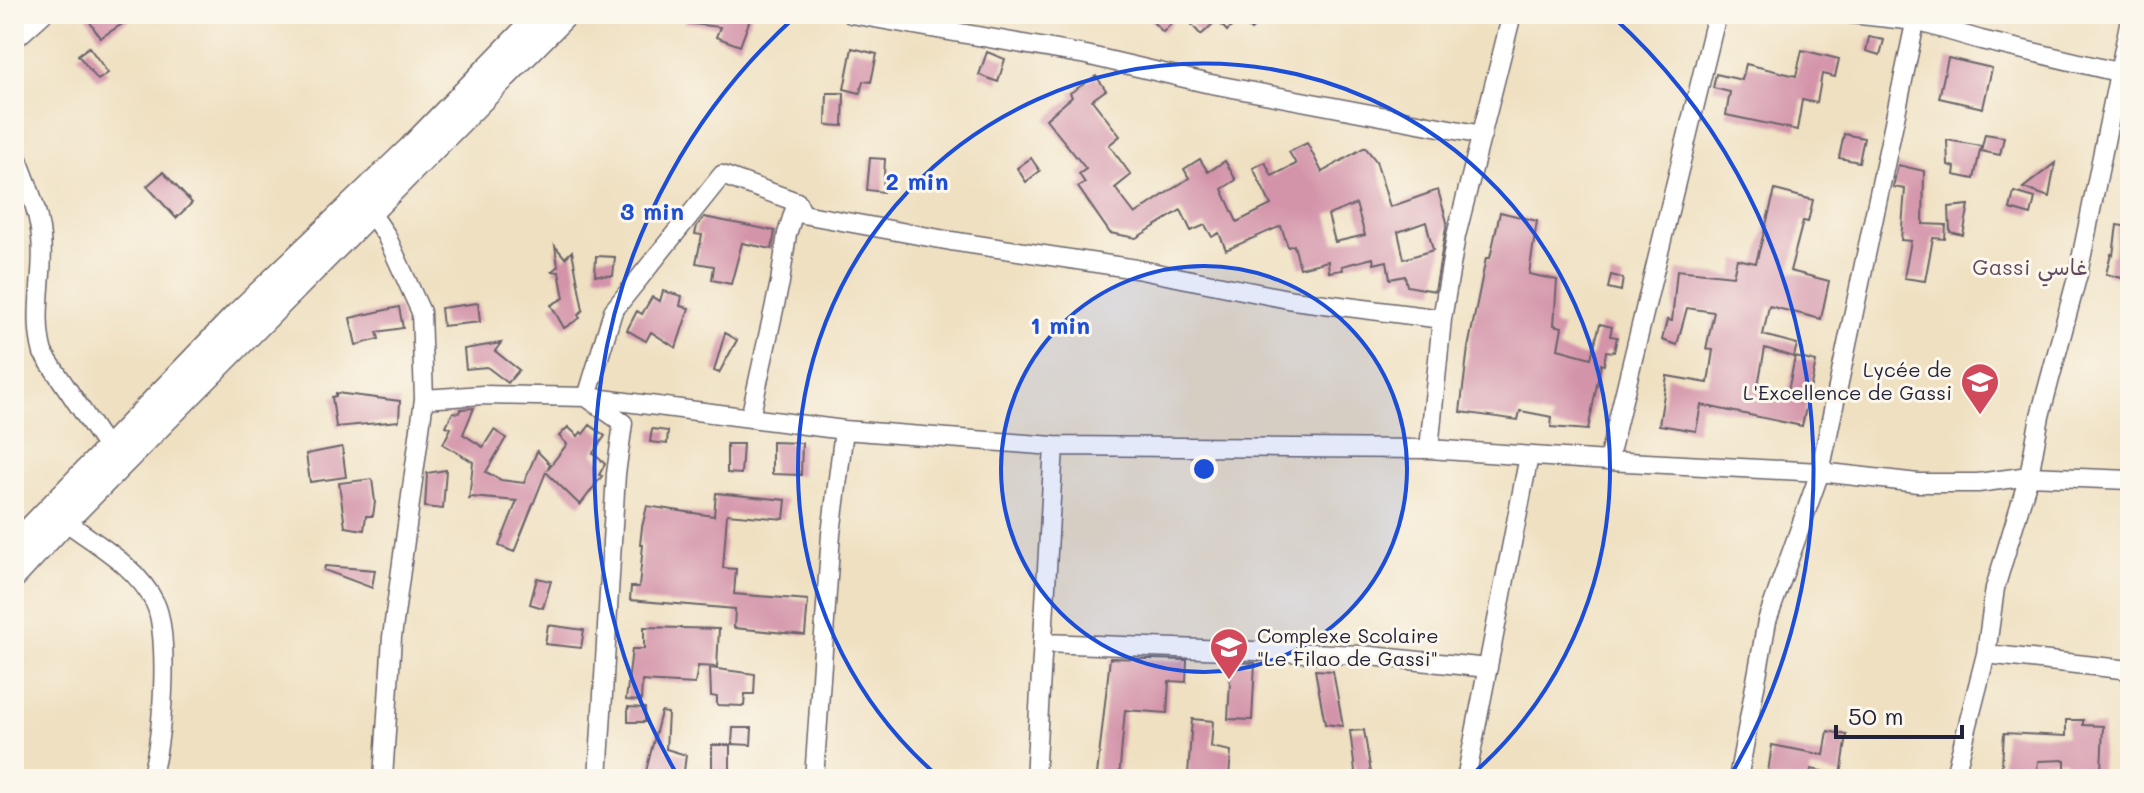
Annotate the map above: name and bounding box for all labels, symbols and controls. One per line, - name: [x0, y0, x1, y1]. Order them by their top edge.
- text: 2 min: [886, 165, 949, 196]
- text: 3 min: [620, 195, 684, 226]
- district label: Gassi غاسي: [1972, 252, 2088, 287]
- text: 1 min: [1030, 309, 1090, 340]
- place label: Lycée de L'Excellence de Gassi: [1743, 356, 1952, 405]
- school or university icon: Lycée de L'Excellence de Gassi: [1959, 361, 2001, 416]
- centre of rings: [1190, 455, 1218, 483]
- place label: Complexe Scolaire "Le Filao de Gassi": [1257, 622, 1439, 671]
- school or university icon: Complexe Scolaire "Le Filao de Gassi": [1208, 626, 1250, 681]
- scale bar: [1836, 689, 1962, 739]
- text: 50 m: [1848, 700, 1904, 731]

